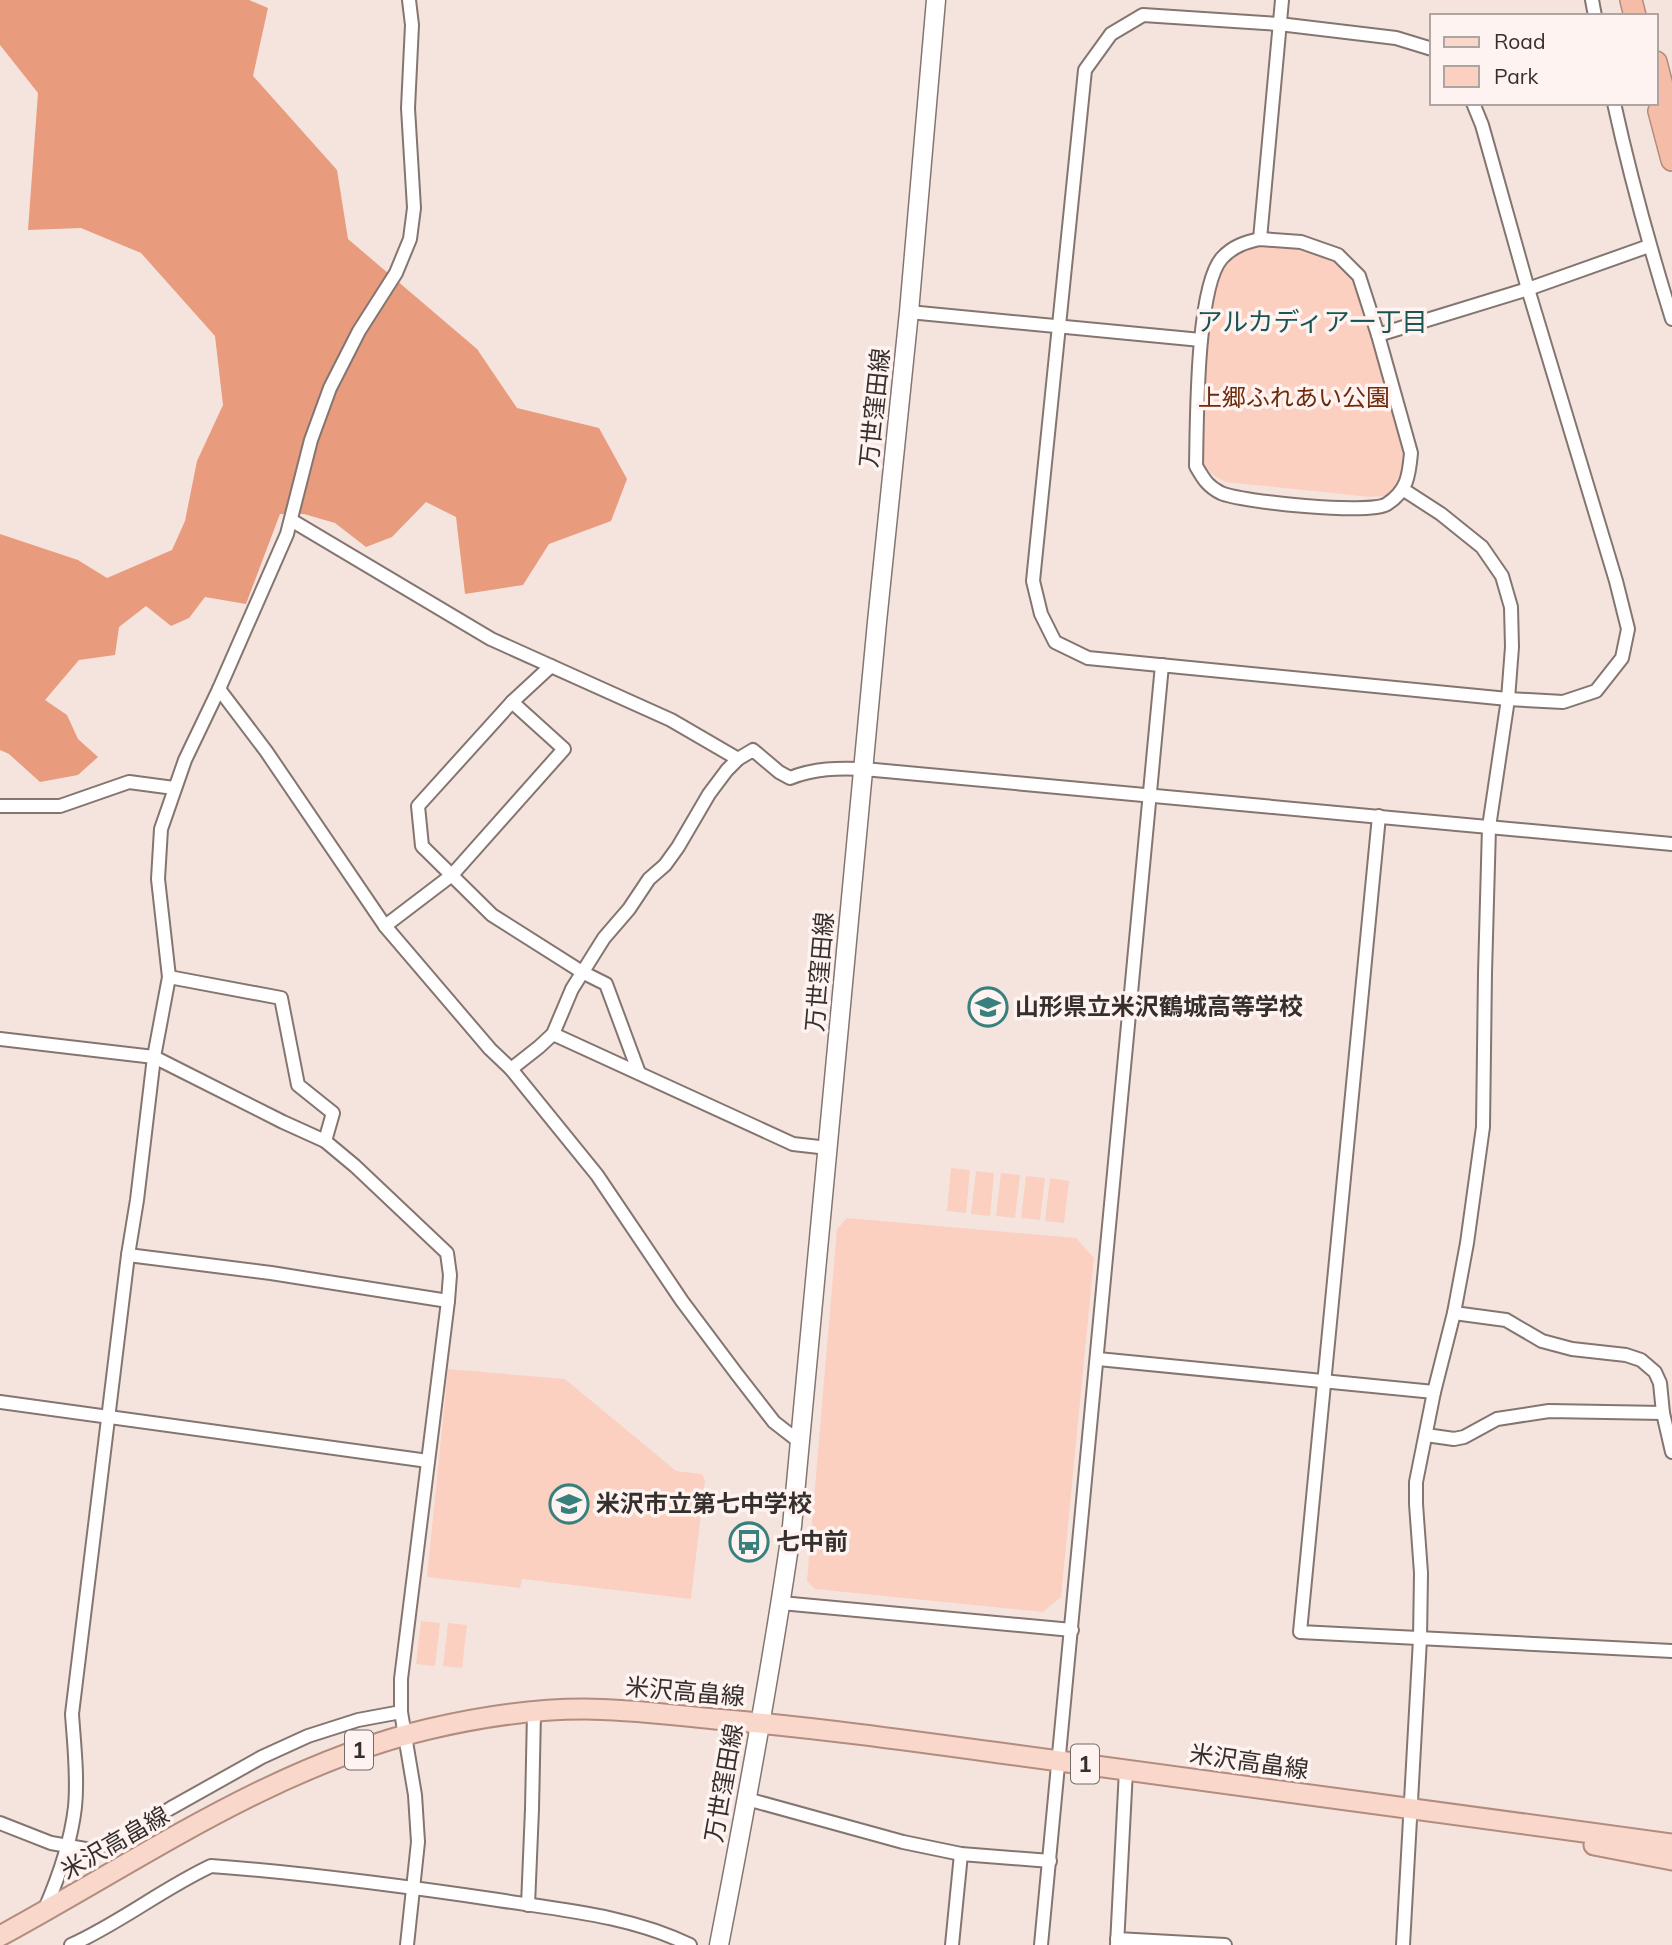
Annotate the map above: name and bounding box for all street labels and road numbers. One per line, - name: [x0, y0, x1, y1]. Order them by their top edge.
- street label: 万世窪田線: [853, 347, 895, 469]
- street label: 万世窪田線: [799, 911, 839, 1033]
- street label: 米沢高畠線: [624, 1671, 746, 1711]
- street label: 万世窪田線: [698, 1721, 748, 1845]
- road number: 1: [345, 1730, 373, 1770]
- street label: 米沢高畠線: [1188, 1738, 1311, 1784]
- road number: 1: [1071, 1744, 1099, 1784]
- street label: 米沢高畠線: [55, 1799, 174, 1885]

